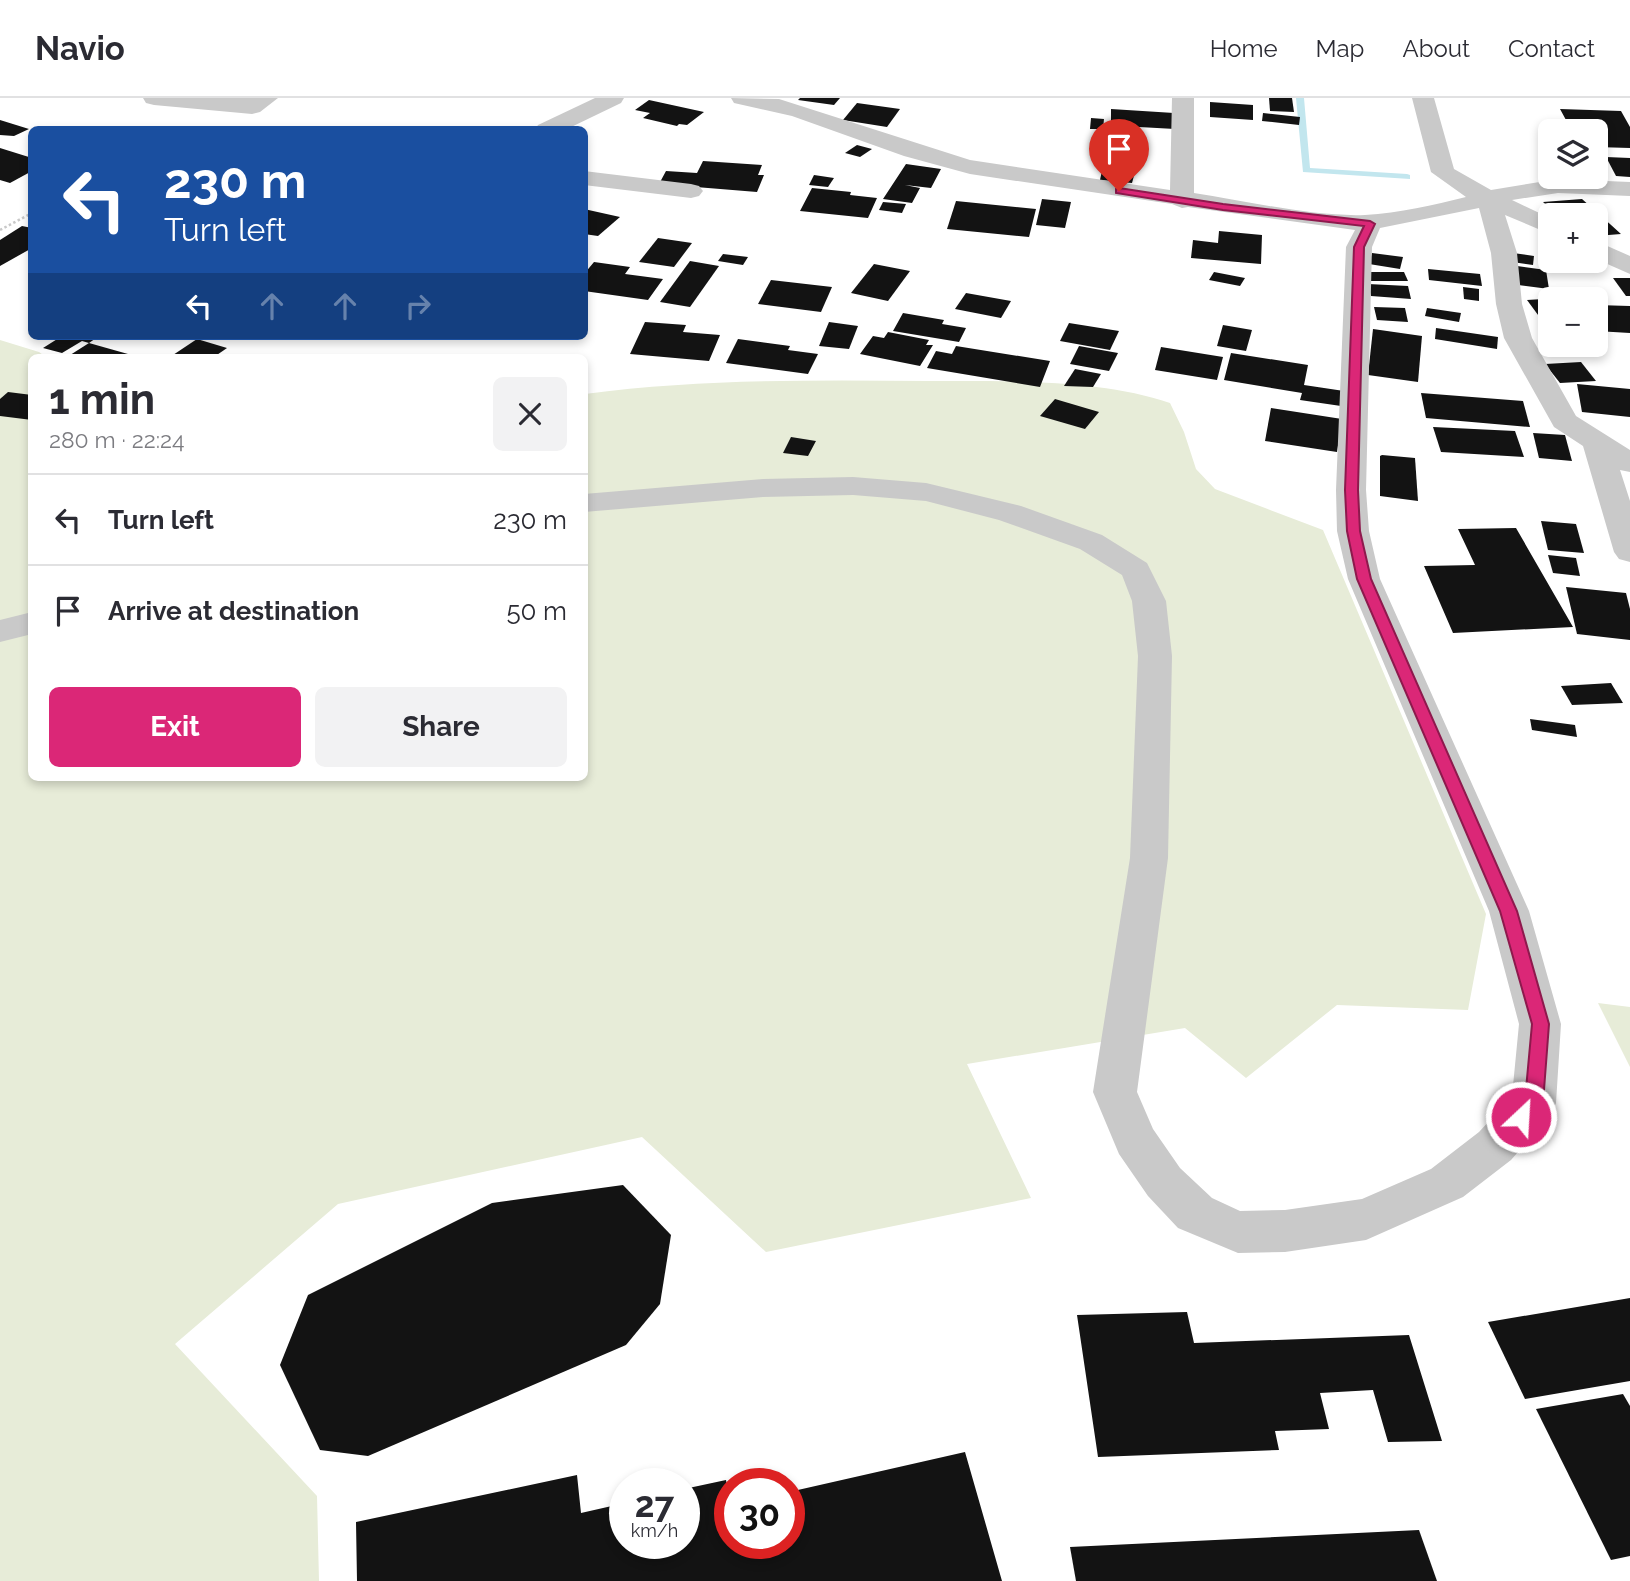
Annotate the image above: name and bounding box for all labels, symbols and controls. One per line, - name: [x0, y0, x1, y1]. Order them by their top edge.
- text: Navio: [35, 29, 125, 68]
- text: Home: [1210, 34, 1278, 63]
- text: Map: [1316, 34, 1364, 63]
- text: About: [1402, 34, 1470, 63]
- text: Contact: [1508, 34, 1595, 63]
- pin: [1089, 119, 1149, 191]
- map controls: [1538, 119, 1608, 357]
- button: layers: [1538, 119, 1608, 189]
- icon: arrive: [1100, 130, 1138, 168]
- text: 230 m: [164, 152, 306, 209]
- icon: left: [49, 154, 140, 245]
- button: +: [1538, 203, 1608, 273]
- text: Turn left: [164, 211, 286, 248]
- icon: left: [180, 287, 218, 325]
- icon: ahead: [253, 287, 291, 325]
- icon: ahead: [326, 287, 364, 325]
- icon: right: [399, 287, 437, 325]
- button: −: [1538, 287, 1608, 357]
- text: 1 min: [49, 375, 155, 424]
- button: close: [493, 377, 567, 451]
- text: 280 m · 22:24: [49, 426, 185, 453]
- icon: left: [49, 501, 87, 539]
- text: Turn left: [108, 505, 214, 535]
- text: 230 m: [493, 505, 567, 535]
- icon: arrive: [49, 592, 87, 630]
- text: Arrive at destination: [108, 596, 359, 626]
- text: 50 m: [506, 596, 567, 626]
- button: Exit: [49, 687, 301, 767]
- button: Share: [315, 687, 567, 767]
- position arrow: [1484, 1080, 1558, 1154]
- speed limit sign: 30: [714, 1468, 805, 1559]
- text: 27: [635, 1484, 674, 1525]
- text: km/h: [631, 1520, 678, 1541]

